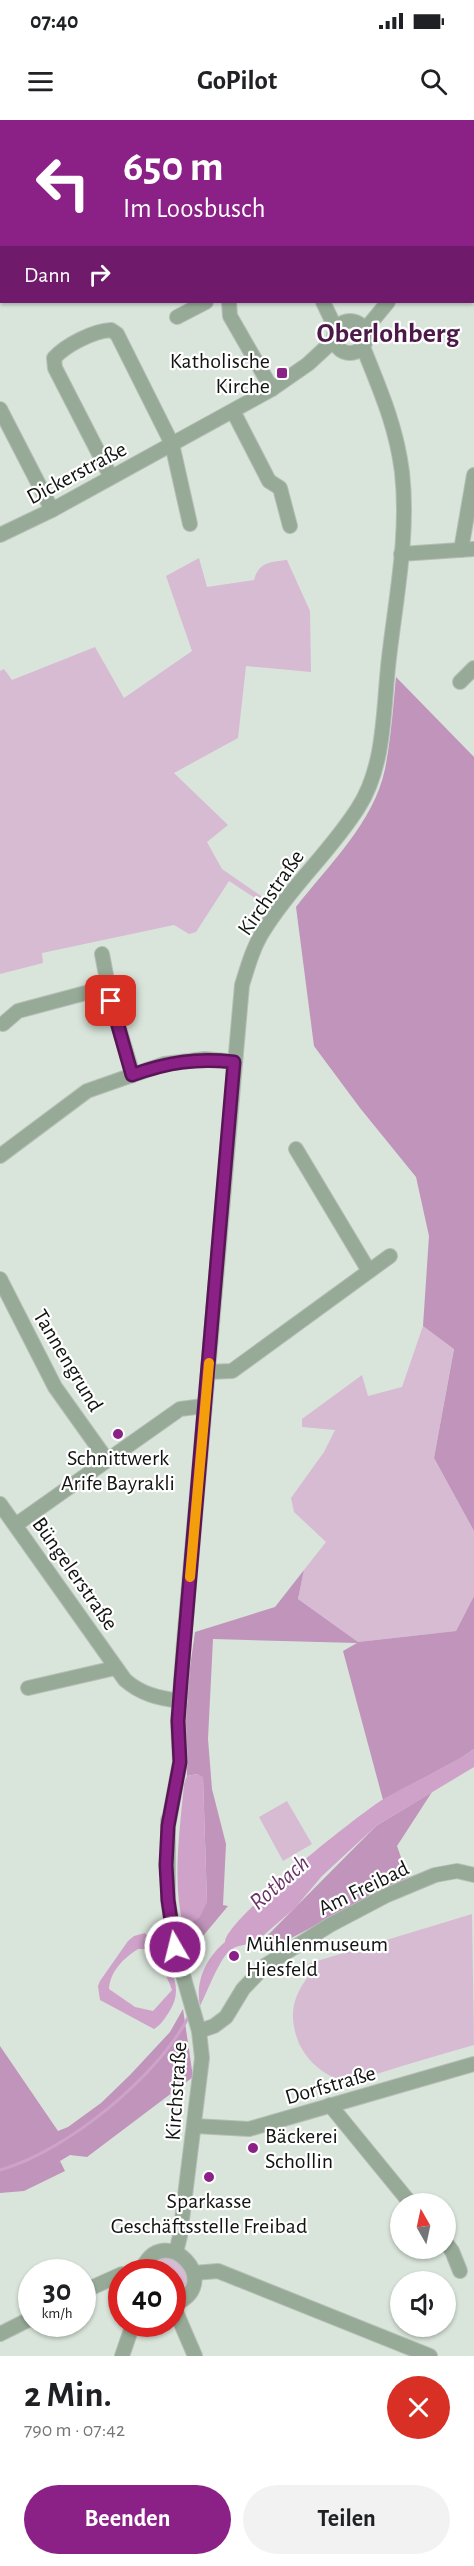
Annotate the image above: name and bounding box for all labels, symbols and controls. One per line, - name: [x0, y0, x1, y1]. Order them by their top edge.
- text: 07:40: [30, 10, 79, 32]
- icon: menu: [24, 65, 57, 98]
- icon: search: [417, 65, 450, 98]
- text: GoPilot: [197, 67, 277, 94]
- icon: left: [24, 144, 102, 222]
- text: 650 m: [123, 146, 224, 188]
- text: Im Loosbusch: [123, 195, 265, 222]
- icon: right: [83, 258, 116, 291]
- text: Dann: [24, 264, 71, 286]
- district label: Oberlohberg: [317, 320, 460, 348]
- place label: Katholische Kirche: [170, 350, 270, 397]
- marker: Katholische Kirche: [275, 366, 289, 380]
- street label: Dickerstraße: [23, 437, 130, 508]
- street label: Kirchstraße: [233, 846, 308, 939]
- pin: [85, 975, 136, 1026]
- icon: arrive: [94, 984, 127, 1017]
- street label: Tannengrund: [29, 1306, 107, 1415]
- marker: Schnittwerk Arife Bayrakli: [111, 1427, 125, 1441]
- place label: Schnittwerk Arife Bayrakli: [61, 1447, 175, 1494]
- street label: Büngelerstraße: [28, 1513, 122, 1634]
- water label: Rotbach: [245, 1851, 314, 1915]
- street label: Am Freibad: [315, 1857, 412, 1919]
- position arrow: [143, 1915, 207, 1979]
- place label: Mühlenmuseum Hiesfeld: [246, 1933, 388, 1980]
- marker: Mühlenmuseum Hiesfeld: [227, 1949, 241, 1963]
- street label: Kirchstraße: [162, 2041, 190, 2141]
- street label: Dorfstraße: [282, 2062, 378, 2108]
- place label: Bäckerei Schollin: [265, 2125, 338, 2172]
- marker: Bäckerei Schollin: [246, 2141, 260, 2155]
- marker: Sparkasse Geschäftsstelle Freibad: [202, 2170, 216, 2184]
- place label: Sparkasse Geschäftsstelle Freibad: [111, 2190, 307, 2237]
- north arrow: [390, 2193, 456, 2259]
- map controls: [390, 2193, 456, 2337]
- speed limit sign: 40: [108, 2259, 186, 2337]
- button: sound: [390, 2271, 456, 2337]
- text: 30: [43, 2276, 71, 2306]
- text: km/h: [42, 2306, 72, 2321]
- button: close: [387, 2376, 450, 2439]
- text: 2 Min.: [24, 2377, 112, 2413]
- text: 790 m · 07:42: [24, 2420, 125, 2440]
- button: Beenden: [24, 2485, 231, 2554]
- button: Teilen: [243, 2485, 450, 2554]

